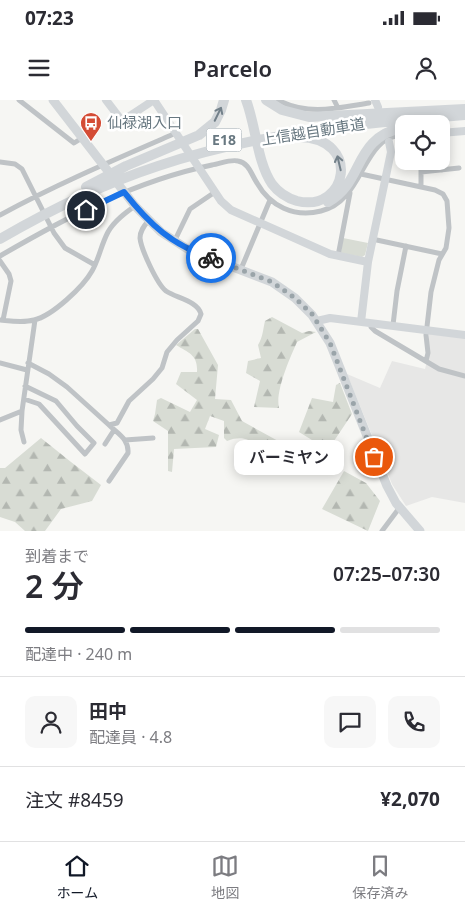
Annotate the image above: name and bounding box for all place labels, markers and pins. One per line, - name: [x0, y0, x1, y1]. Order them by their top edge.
- bus stop icon: 仙禄湖入口: [79, 111, 103, 142]
- place label: 仙禄湖入口: [107, 112, 182, 132]
- pin: [65, 189, 107, 231]
- pin: [353, 436, 395, 478]
- callout: バーミヤン: [234, 440, 344, 474]

